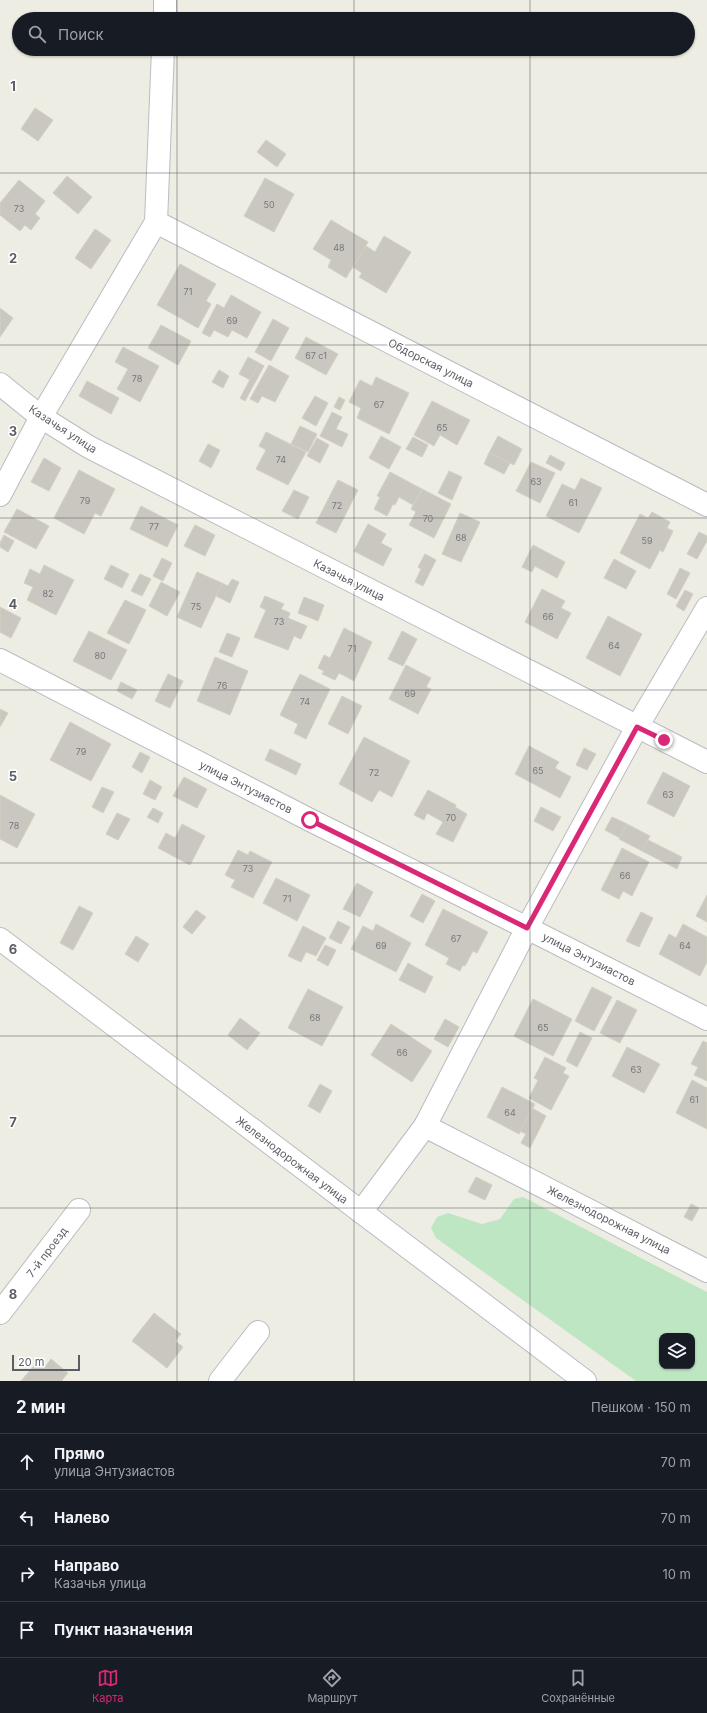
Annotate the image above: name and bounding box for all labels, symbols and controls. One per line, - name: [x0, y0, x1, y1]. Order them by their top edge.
- search box: [12, 12, 695, 56]
- icon: search: [26, 23, 48, 45]
- text: Поиск: [58, 25, 104, 44]
- text: 1: [10, 78, 16, 94]
- house number: 50: [263, 199, 275, 210]
- house number: 73: [14, 203, 25, 214]
- house number: 48: [333, 242, 345, 253]
- text: 2: [9, 250, 17, 266]
- house number: 71: [184, 286, 192, 297]
- house number: 69: [226, 315, 238, 326]
- street label: Обдорская улица: [386, 335, 476, 391]
- house number: 67 c1: [305, 350, 327, 361]
- house number: 78: [132, 373, 143, 384]
- house number: 67: [374, 399, 384, 410]
- street label: Казачья улица: [26, 402, 100, 456]
- house number: 65: [436, 422, 448, 433]
- text: 3: [9, 423, 17, 439]
- house number: 74: [276, 454, 286, 465]
- house number: 63: [530, 476, 542, 487]
- house number: 79: [80, 495, 91, 506]
- house number: 61: [568, 497, 578, 508]
- house number: 72: [332, 500, 342, 511]
- house number: 70: [423, 513, 434, 524]
- house number: 77: [149, 521, 159, 532]
- house number: 68: [455, 532, 467, 543]
- house number: 59: [641, 535, 653, 546]
- street label: Казачья улица: [311, 556, 387, 604]
- house number: 82: [42, 588, 54, 599]
- text: 4: [9, 596, 18, 612]
- house number: 75: [191, 601, 201, 612]
- house number: 66: [542, 611, 554, 622]
- house number: 73: [274, 616, 285, 627]
- house number: 64: [608, 640, 620, 651]
- house number: 71: [348, 643, 356, 654]
- house number: 80: [94, 650, 106, 661]
- house number: 76: [217, 680, 228, 691]
- house number: 69: [404, 688, 416, 699]
- house number: 74: [300, 696, 310, 707]
- route end: [655, 731, 673, 749]
- house number: 79: [76, 746, 87, 757]
- street label: улица Энтузиастов: [197, 758, 295, 816]
- house number: 65: [532, 765, 544, 776]
- house number: 72: [369, 767, 379, 778]
- text: 5: [9, 768, 17, 784]
- house number: 63: [662, 789, 674, 800]
- route start: [301, 811, 319, 829]
- house number: 70: [446, 812, 457, 823]
- house number: 78: [9, 820, 20, 831]
- house number: 73: [243, 863, 254, 874]
- house number: 66: [619, 870, 631, 881]
- house number: 71: [283, 893, 291, 904]
- street label: улица Энтузиастов: [540, 930, 638, 988]
- house number: 67: [451, 933, 461, 944]
- house number: 69: [375, 940, 387, 951]
- house number: 64: [679, 940, 691, 951]
- text: 6: [9, 941, 17, 957]
- house number: 68: [309, 1012, 321, 1023]
- house number: 65: [537, 1022, 549, 1033]
- house number: 66: [396, 1047, 408, 1058]
- house number: 63: [630, 1064, 642, 1075]
- house number: 61: [689, 1094, 699, 1105]
- house number: 64: [504, 1107, 516, 1118]
- street label: Железнодорожная улица: [233, 1113, 351, 1207]
- text: 7: [9, 1114, 17, 1130]
- street label: Железнодорожная улица: [545, 1183, 673, 1257]
- street label: 7-й проезд: [24, 1224, 71, 1280]
- text: 8: [9, 1286, 17, 1302]
- map controls: [659, 1333, 695, 1369]
- button: layers: [659, 1333, 695, 1369]
- scale bar: [12, 1353, 80, 1372]
- text: 20 m: [18, 1355, 44, 1369]
- text: 2 мин: [16, 1397, 66, 1417]
- text: Пешком · 150 m: [591, 1399, 691, 1415]
- text: Прямо: [54, 1444, 105, 1463]
- icon: ahead: [16, 1451, 38, 1473]
- text: 70 m: [661, 1454, 691, 1470]
- text: улица Энтузиастов: [54, 1463, 175, 1479]
- icon: left: [16, 1507, 38, 1529]
- text: Налево: [54, 1508, 110, 1527]
- text: 70 m: [661, 1510, 691, 1526]
- text: Направо: [54, 1556, 119, 1575]
- icon: right: [16, 1563, 38, 1585]
- text: 10 m: [662, 1566, 691, 1582]
- text: Казачья улица: [54, 1575, 146, 1591]
- icon: arrive: [16, 1619, 38, 1641]
- text: Пункт назначения: [54, 1620, 193, 1639]
- tab: Карта: [92, 1667, 124, 1705]
- tab: Маршрут: [307, 1667, 357, 1705]
- tab: Сохранённые: [541, 1667, 615, 1705]

